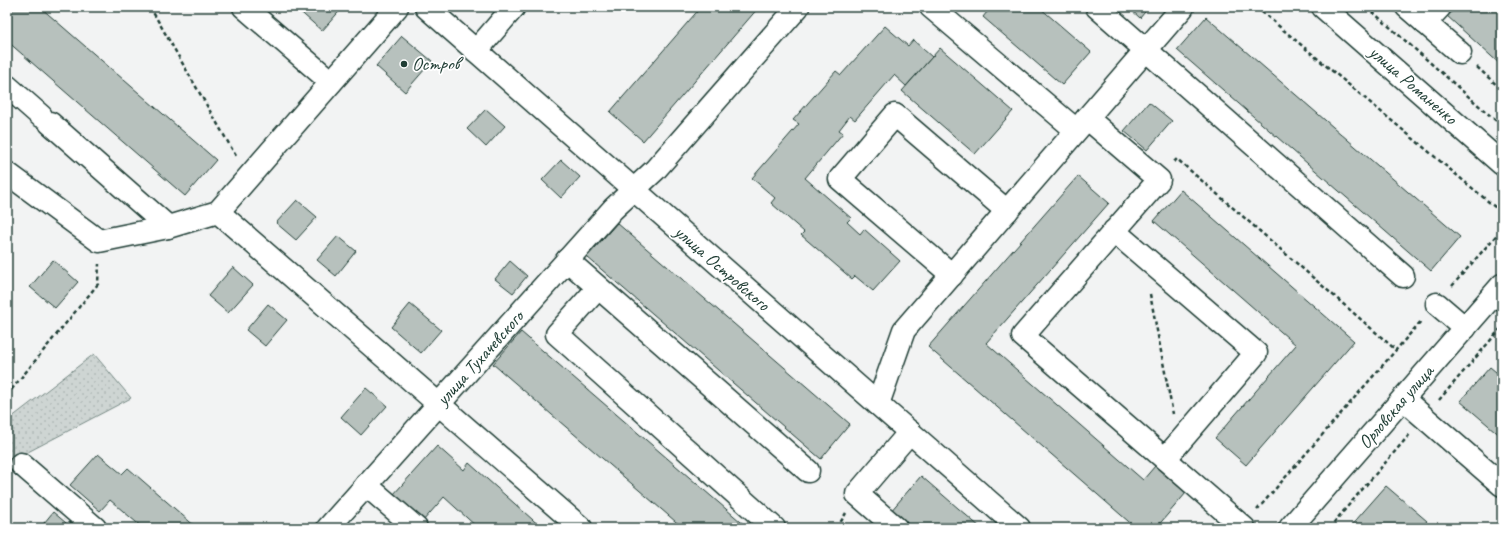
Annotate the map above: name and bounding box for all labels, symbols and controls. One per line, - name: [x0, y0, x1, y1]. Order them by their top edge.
- street label: улица Романенко: [1363, 40, 1463, 131]
- place label: Остров: [412, 52, 464, 76]
- marker: Остров: [399, 59, 409, 69]
- street label: улица Островского: [668, 219, 776, 317]
- street label: улица Тухачевского: [430, 304, 531, 411]
- street label: Орловская улица: [1353, 358, 1440, 454]

